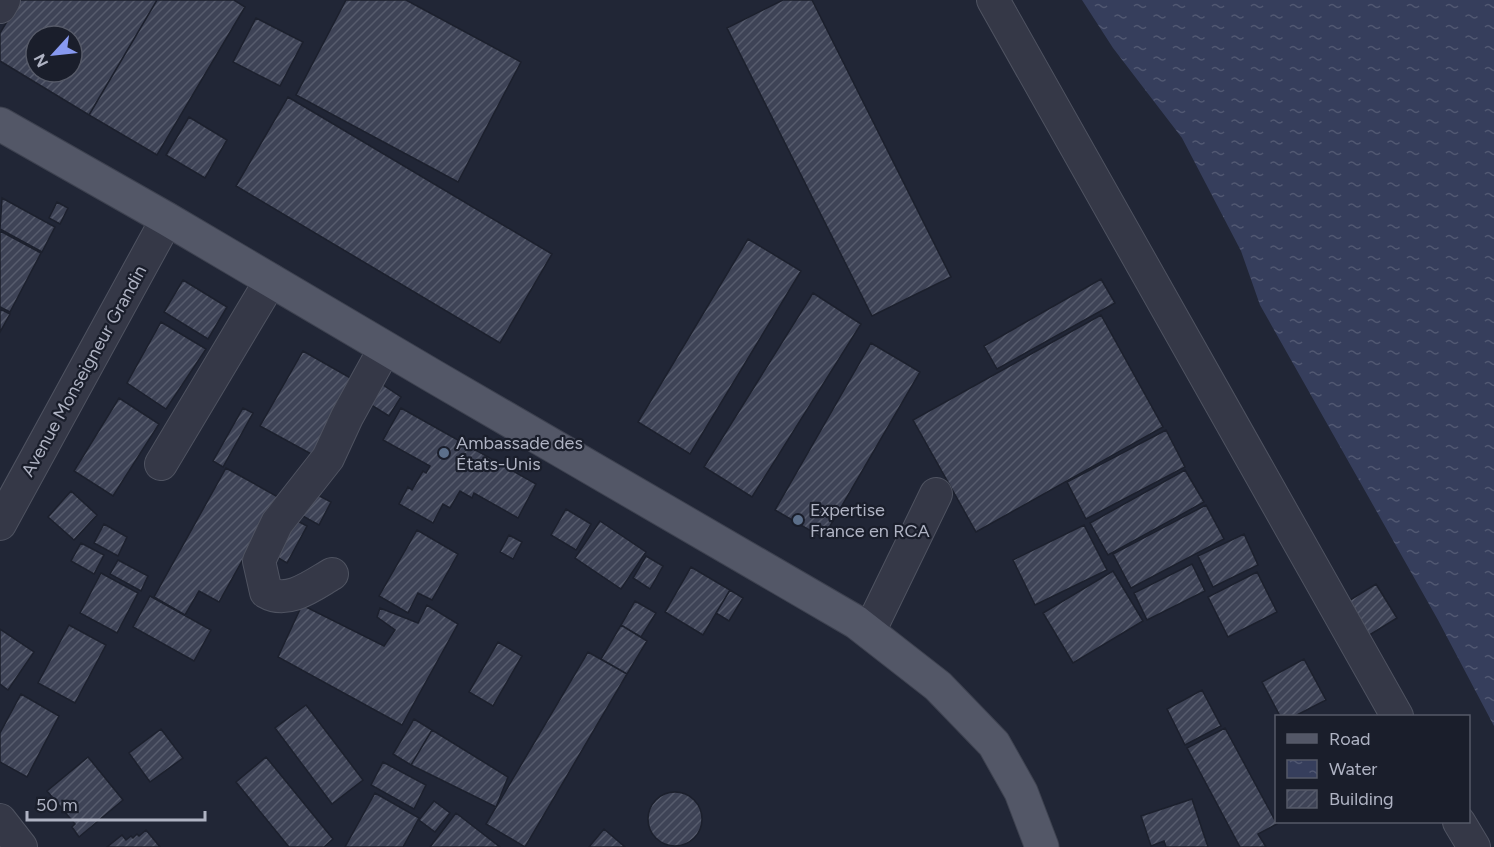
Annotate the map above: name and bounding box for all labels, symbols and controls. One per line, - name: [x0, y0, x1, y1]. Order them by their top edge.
- north arrow: [24, 24, 84, 84]
- text: N: [30, 51, 52, 70]
- street label: Avenue Monseigneur Grandin: [17, 262, 151, 480]
- place label: Ambassade des États-Unis: [456, 432, 583, 475]
- marker: Ambassade des États-Unis: [437, 446, 451, 460]
- place label: Expertise France en RCA: [810, 499, 930, 542]
- marker: Expertise France en RCA: [791, 513, 805, 527]
- legend: [1275, 715, 1470, 823]
- text: Road: [1329, 728, 1370, 750]
- text: Water: [1329, 758, 1377, 780]
- scale bar: [27, 784, 206, 822]
- text: Building: [1329, 788, 1394, 810]
- text: 50 m: [36, 794, 78, 816]

